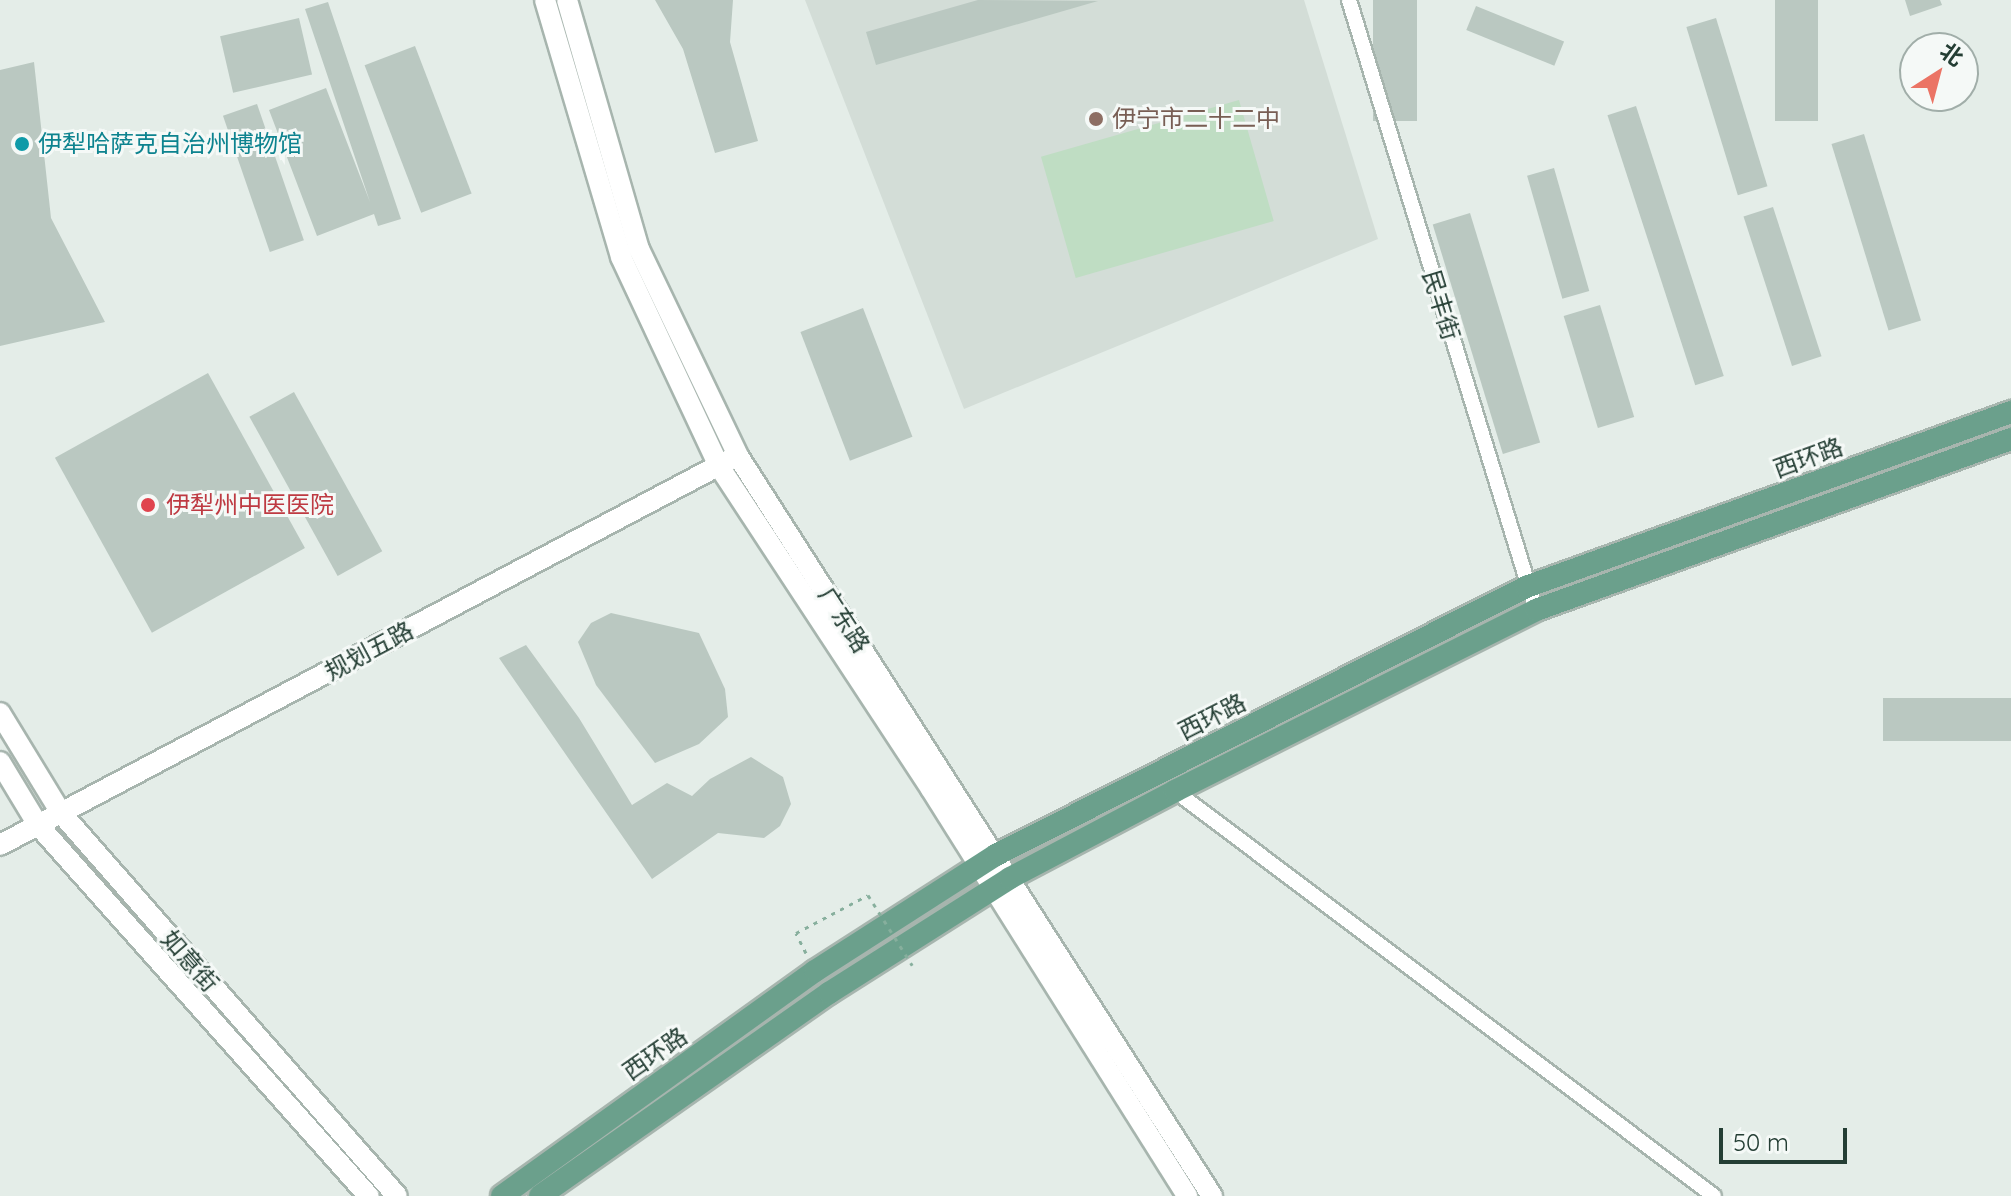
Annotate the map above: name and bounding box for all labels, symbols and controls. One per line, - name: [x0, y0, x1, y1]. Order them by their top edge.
- north arrow: [1899, 32, 1979, 112]
- text: 北: [1935, 36, 1969, 72]
- place label: 伊宁市二十二中: [1112, 105, 1280, 133]
- marker: 伊宁市二十二中: [1087, 110, 1105, 128]
- place label: 伊犁哈萨克自治州博物馆: [38, 130, 302, 158]
- marker: 伊犁哈萨克自治州博物馆: [13, 135, 31, 153]
- street label: 民丰街: [1417, 266, 1465, 344]
- street label: 西环路: [1769, 432, 1847, 484]
- place label: 伊犁州中医医院: [166, 491, 334, 519]
- marker: 伊犁州中医医院: [137, 494, 159, 516]
- street label: 广东路: [812, 582, 876, 658]
- street label: 规划五路: [320, 616, 418, 686]
- street label: 西环路: [1173, 688, 1251, 746]
- street label: 如意街: [156, 924, 224, 998]
- street label: 西环路: [617, 1022, 693, 1086]
- scale bar: [1723, 1112, 1851, 1162]
- text: 50 m: [1733, 1127, 1789, 1157]

